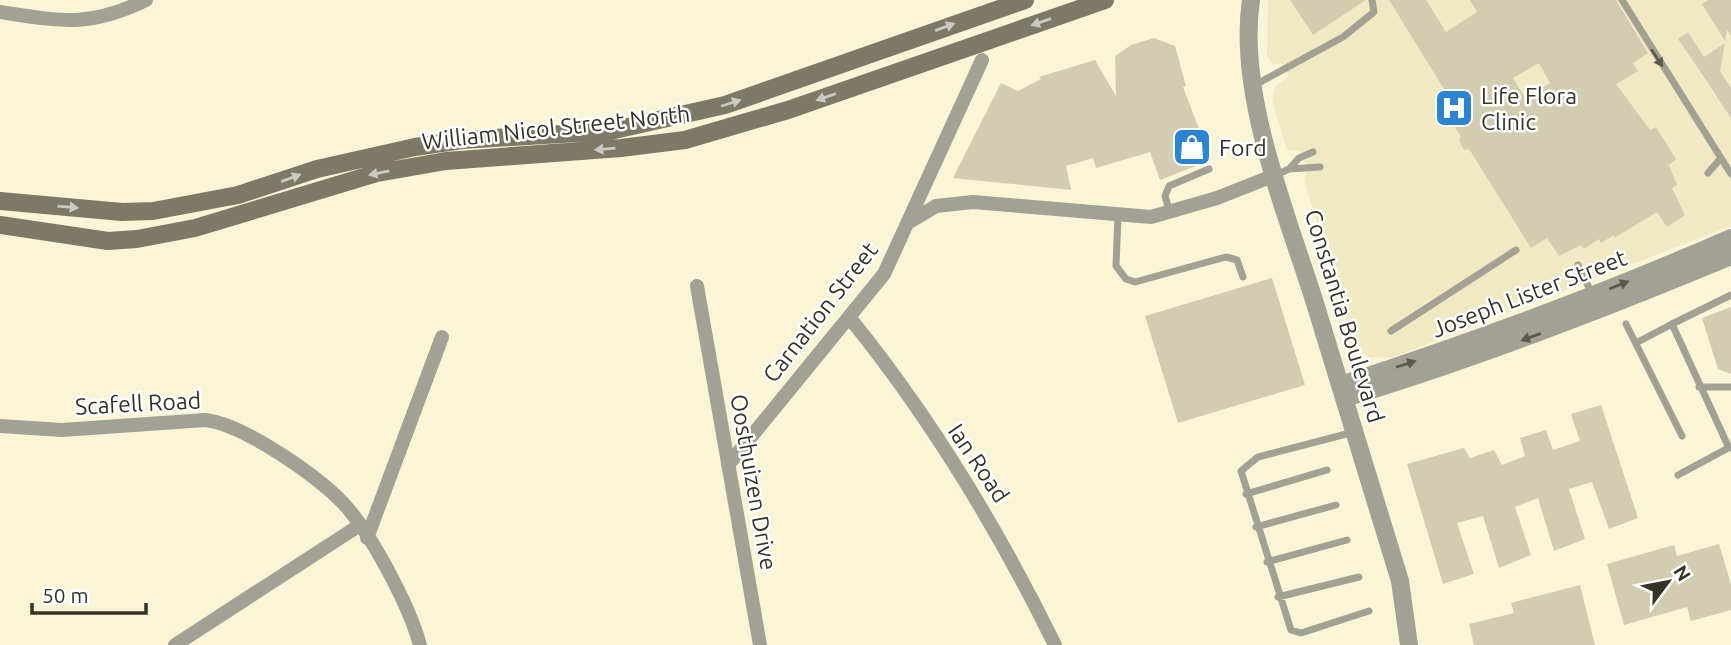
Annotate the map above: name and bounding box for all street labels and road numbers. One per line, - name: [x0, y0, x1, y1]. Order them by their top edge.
- street label: William Nicol Street North: [421, 100, 691, 154]
- street label: Constantia Boulevard: [1301, 206, 1389, 426]
- street label: Carnation Street: [758, 237, 882, 387]
- street label: Joseph Lister Street: [1428, 244, 1630, 342]
- street label: Scafell Road: [74, 387, 202, 419]
- street label: Oosthuizen Drive: [726, 392, 782, 572]
- street label: Ian Road: [944, 419, 1014, 507]

